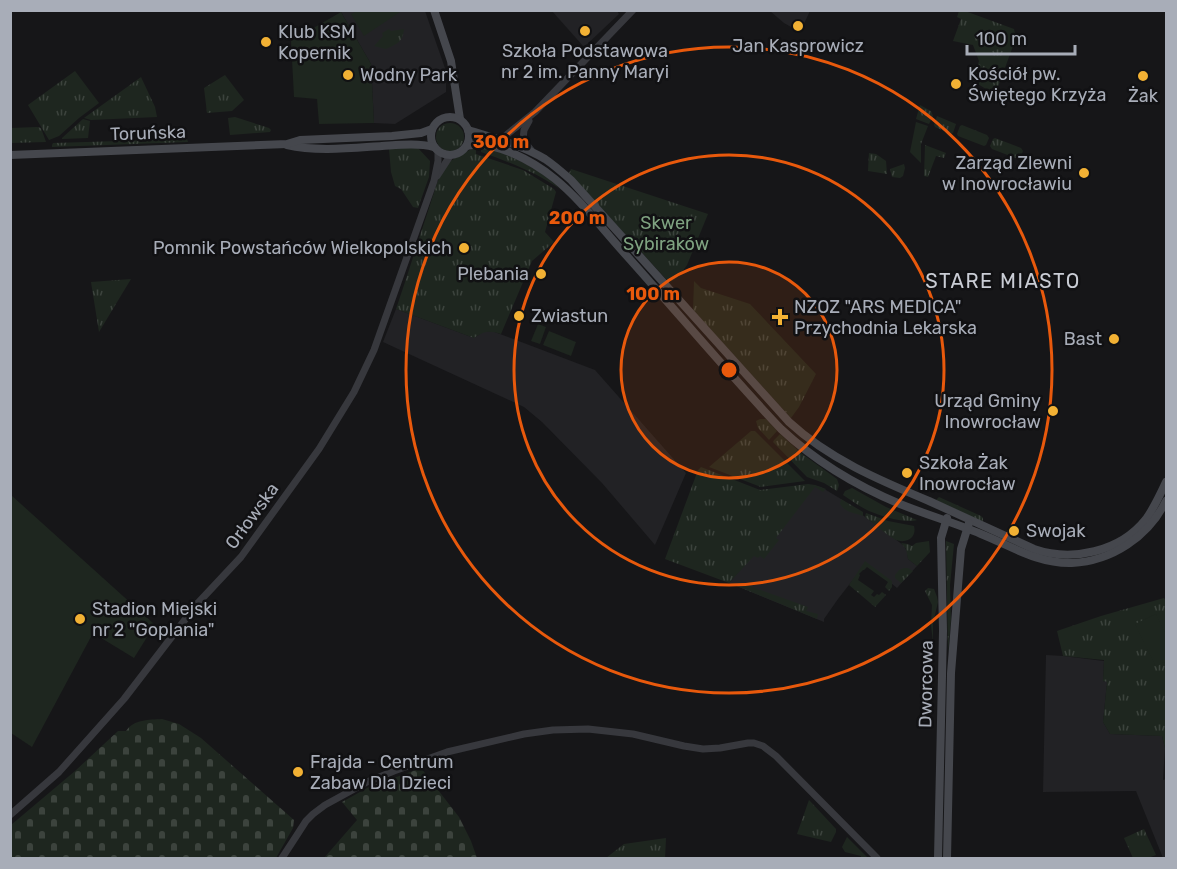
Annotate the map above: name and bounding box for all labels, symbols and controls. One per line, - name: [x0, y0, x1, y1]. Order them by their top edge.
- scale bar: [967, 18, 1075, 56]
- marker: Jan Kasprowicz: [791, 19, 805, 33]
- place label: Klub KSM Kopernik: [278, 21, 355, 64]
- marker: Szkoła Podstawowa nr 2 im. Panny Maryi: [578, 24, 592, 38]
- text: 100 m: [976, 28, 1027, 50]
- marker: Klub KSM Kopernik: [259, 35, 273, 49]
- place label: Jan Kasprowicz: [732, 35, 864, 57]
- place label: Szkoła Podstawowa nr 2 im. Panny Maryi: [501, 40, 669, 83]
- place label: Kościół pw. Świętego Krzyża: [968, 63, 1106, 106]
- place label: Wodny Park: [360, 64, 458, 86]
- marker: Wodny Park: [341, 68, 355, 82]
- marker: Żak: [1136, 69, 1150, 83]
- marker: Kościół pw. Świętego Krzyża: [949, 77, 963, 91]
- place label: Żak: [1128, 85, 1159, 107]
- street label: Toruńska: [110, 121, 186, 145]
- text: 300 m: [473, 131, 529, 153]
- place label: Zarząd Zlewni w Inowrocławiu: [942, 152, 1072, 195]
- marker: Zarząd Zlewni w Inowrocławiu: [1077, 166, 1091, 180]
- text: 200 m: [549, 207, 605, 229]
- park label: Skwer Sybiraków: [623, 212, 709, 255]
- place label: Pomnik Powstańców Wielkopolskich: [153, 237, 452, 259]
- marker: Pomnik Powstańców Wielkopolskich: [457, 241, 471, 255]
- place label: Plebania: [457, 263, 529, 285]
- marker: Plebania: [534, 267, 548, 281]
- district label: STARE MIASTO: [925, 269, 1081, 293]
- text: 100 m: [626, 283, 680, 305]
- place label: NZOZ "ARS MEDICA" Przychodnia Lekarska: [794, 296, 977, 339]
- place label: Zwiastun: [531, 305, 608, 327]
- marker: NZOZ "ARS MEDICA" Przychodnia Lekarska: [771, 308, 789, 326]
- marker: Zwiastun: [512, 309, 526, 323]
- place label: Bast: [1064, 328, 1102, 350]
- marker: Bast: [1107, 332, 1121, 346]
- centre of rings: [719, 360, 739, 380]
- place label: Urząd Gminy Inowrocław: [934, 390, 1041, 433]
- marker: Urząd Gminy Inowrocław: [1046, 404, 1060, 418]
- place label: Szkoła Żak Inowrocław: [919, 452, 1016, 495]
- marker: Szkoła Żak Inowrocław: [900, 466, 914, 480]
- street label: Orłowska: [221, 479, 283, 553]
- place label: Swojak: [1026, 520, 1086, 542]
- marker: Swojak: [1007, 524, 1021, 538]
- place label: Stadion Miejski nr 2 "Goplania": [92, 598, 217, 641]
- marker: Stadion Miejski nr 2 "Goplania": [73, 612, 87, 626]
- street label: Dworcowa: [914, 640, 938, 728]
- place label: Frajda - Centrum Zabaw Dla Dzieci: [310, 751, 453, 794]
- marker: Frajda - Centrum Zabaw Dla Dzieci: [291, 765, 305, 779]

